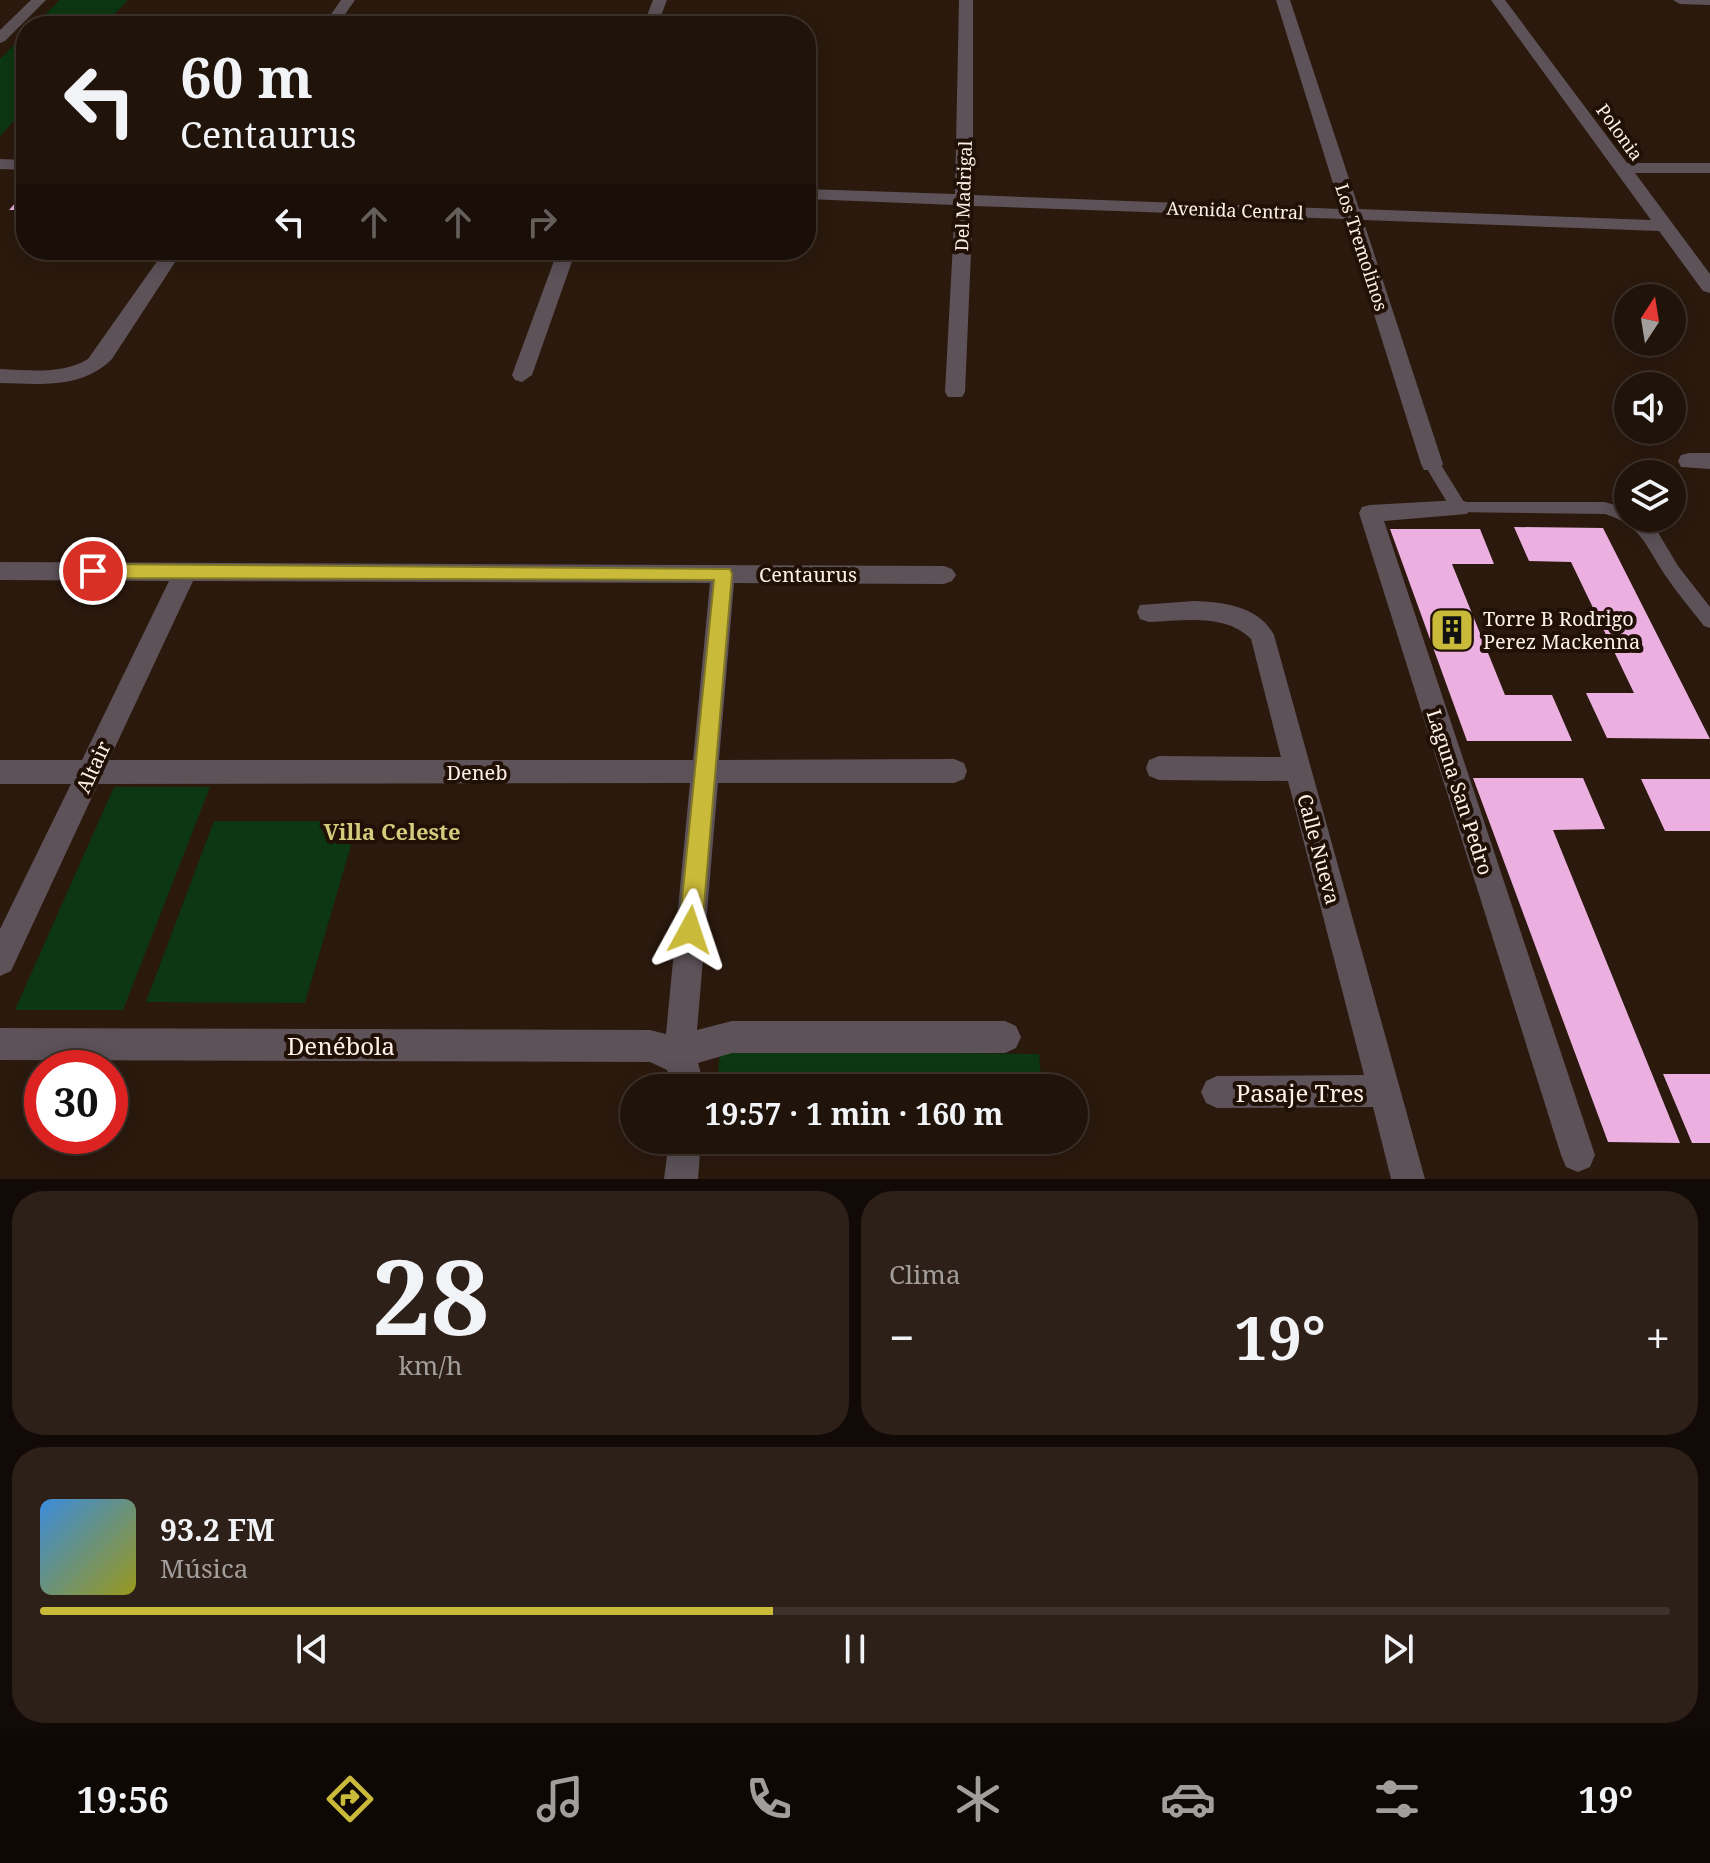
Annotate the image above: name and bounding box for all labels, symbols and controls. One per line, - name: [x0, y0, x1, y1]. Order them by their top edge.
- text: 60 m: [180, 38, 313, 114]
- icon: left: [48, 48, 152, 152]
- street label: Polonia: [1591, 99, 1649, 165]
- text: Centaurus: [180, 110, 356, 159]
- street label: Del Madrigal: [949, 140, 977, 252]
- street label: Los Tremolinos: [1330, 180, 1394, 314]
- street label: Avenida Central: [1166, 196, 1304, 224]
- icon: left: [268, 200, 312, 244]
- icon: ahead: [352, 200, 396, 244]
- icon: ahead: [436, 200, 480, 244]
- icon: right: [520, 200, 564, 244]
- north arrow: [1614, 284, 1686, 356]
- map controls: [1614, 284, 1686, 532]
- button: sound: [1614, 372, 1686, 444]
- button: layers: [1614, 460, 1686, 532]
- pin: [59, 537, 127, 605]
- icon: arrive: [71, 549, 115, 593]
- street label: Centaurus: [759, 561, 857, 588]
- place label: Torre B Rodrigo Perez Mackenna: [1483, 605, 1640, 655]
- building icon: Torre B Rodrigo Perez Mackenna: [1428, 606, 1476, 654]
- street label: Laguna San Pedro: [1420, 706, 1500, 878]
- street label: Altair: [69, 736, 117, 797]
- street label: Deneb: [446, 759, 508, 786]
- street label: Calle Nueva: [1291, 791, 1347, 907]
- district label: Villa Celeste: [323, 816, 461, 846]
- position arrow: [648, 888, 732, 972]
- street label: Denébola: [287, 1029, 395, 1062]
- speed limit sign: 30: [24, 1050, 128, 1154]
- street label: Pasaje Tres: [1236, 1076, 1364, 1109]
- text: 19:57 · 1 min · 160 m: [705, 1093, 1003, 1134]
- text: 28: [372, 1224, 489, 1365]
- text: Clima: [889, 1256, 961, 1292]
- text: 19°: [1234, 1296, 1326, 1378]
- text: −: [889, 1307, 914, 1367]
- text: +: [1645, 1307, 1670, 1367]
- text: km/h: [399, 1347, 462, 1383]
- text: 93.2 FM: [160, 1509, 275, 1550]
- text: Música: [160, 1550, 248, 1586]
- icon: previous: [290, 1627, 334, 1671]
- icon: pause: [833, 1627, 877, 1671]
- icon: next: [1376, 1627, 1420, 1671]
- icon: directions: [322, 1771, 378, 1827]
- icon: music: [532, 1771, 588, 1827]
- icon: phone: [741, 1771, 797, 1827]
- icon: climate: [950, 1771, 1006, 1827]
- icon: car: [1160, 1771, 1216, 1827]
- icon: filters: [1369, 1771, 1425, 1827]
- text: 19:56: [77, 1775, 169, 1824]
- text: 19°: [1578, 1775, 1633, 1824]

